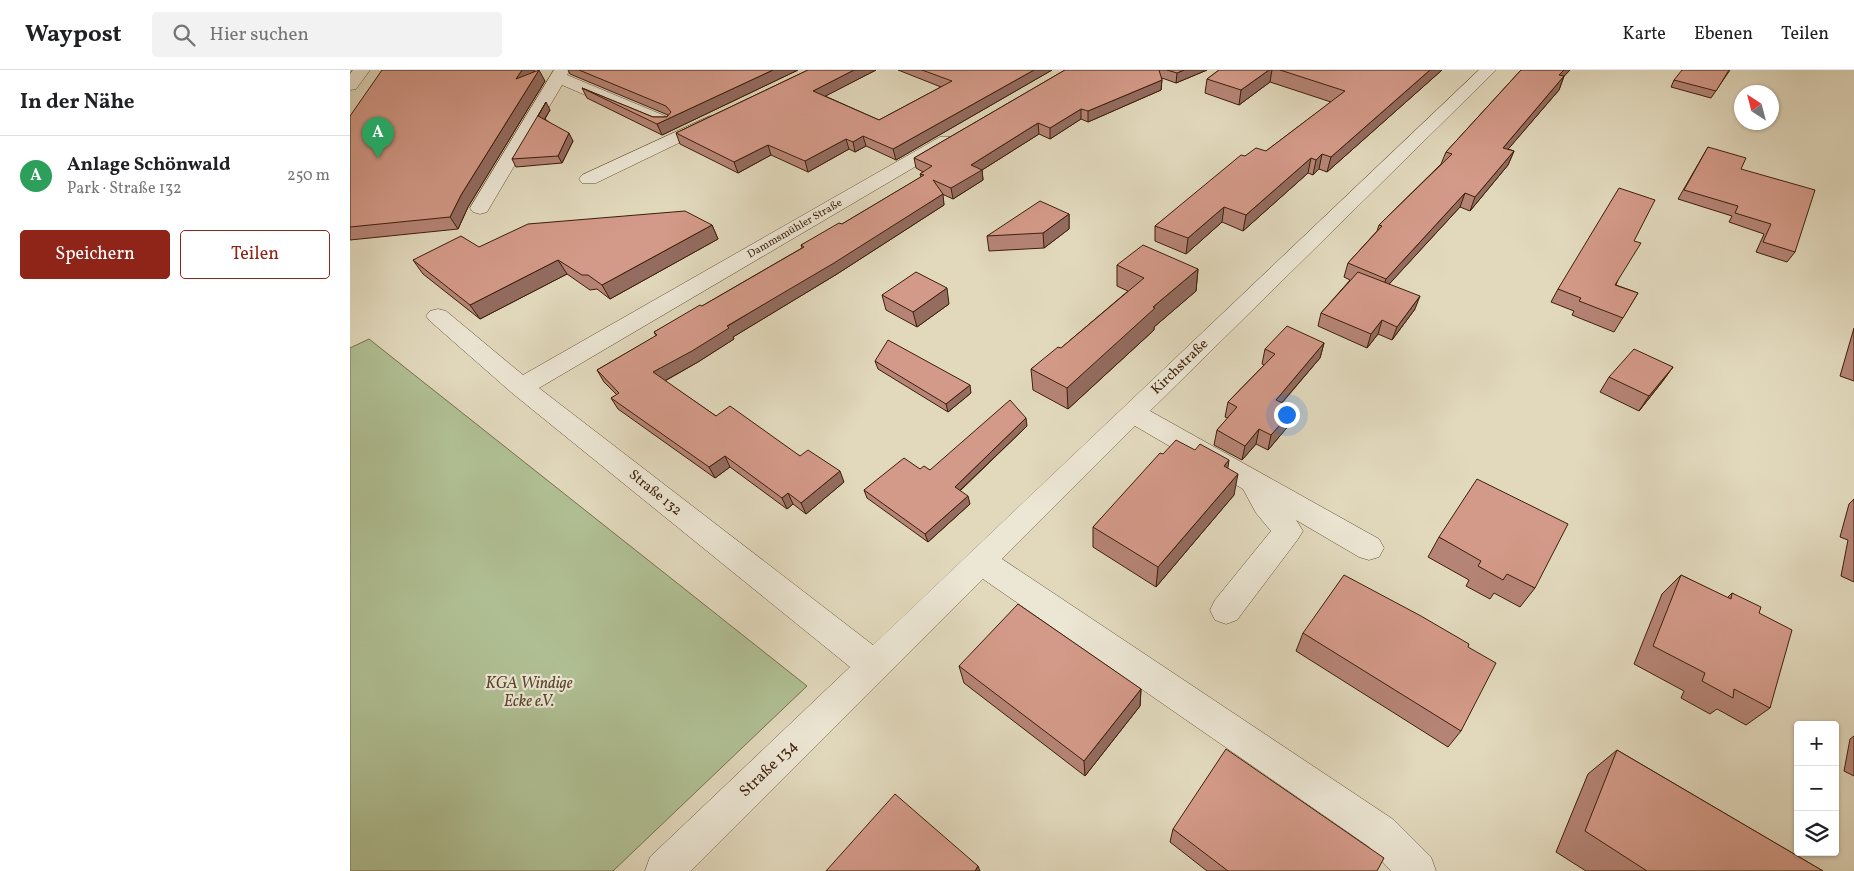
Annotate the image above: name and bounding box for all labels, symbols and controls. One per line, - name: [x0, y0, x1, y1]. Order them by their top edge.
- search box: [152, 12, 502, 57]
- text: Waypost: [25, 18, 122, 52]
- icon: search: [170, 21, 198, 49]
- text: Hier suchen: [210, 22, 309, 48]
- text: Karte: [1622, 22, 1666, 47]
- text: Ebenen: [1694, 22, 1753, 47]
- text: Teilen: [1781, 22, 1829, 47]
- north arrow: [1734, 85, 1779, 130]
- text: In der Nähe: [20, 88, 135, 117]
- pin: A: [362, 117, 394, 158]
- text: Anlage Schönwald: [67, 152, 231, 178]
- text: A: [30, 165, 42, 187]
- text: 250 m: [287, 165, 330, 187]
- text: Park · Straße 132: [67, 178, 182, 200]
- street label: Dammsmühler Straße: [745, 196, 845, 262]
- button: Speichern: [20, 230, 170, 279]
- button: Teilen: [180, 230, 330, 279]
- street label: Kirchstraße: [1147, 335, 1213, 399]
- your location: [1274, 402, 1300, 428]
- street label: Straße 132: [624, 466, 686, 520]
- park label: KGA Windige Ecke e.V.: [485, 673, 573, 713]
- map controls: [1794, 721, 1839, 856]
- button: +: [1794, 721, 1839, 766]
- street label: Straße 134: [735, 736, 803, 802]
- button: −: [1794, 766, 1839, 811]
- button: layers: [1794, 811, 1839, 856]

